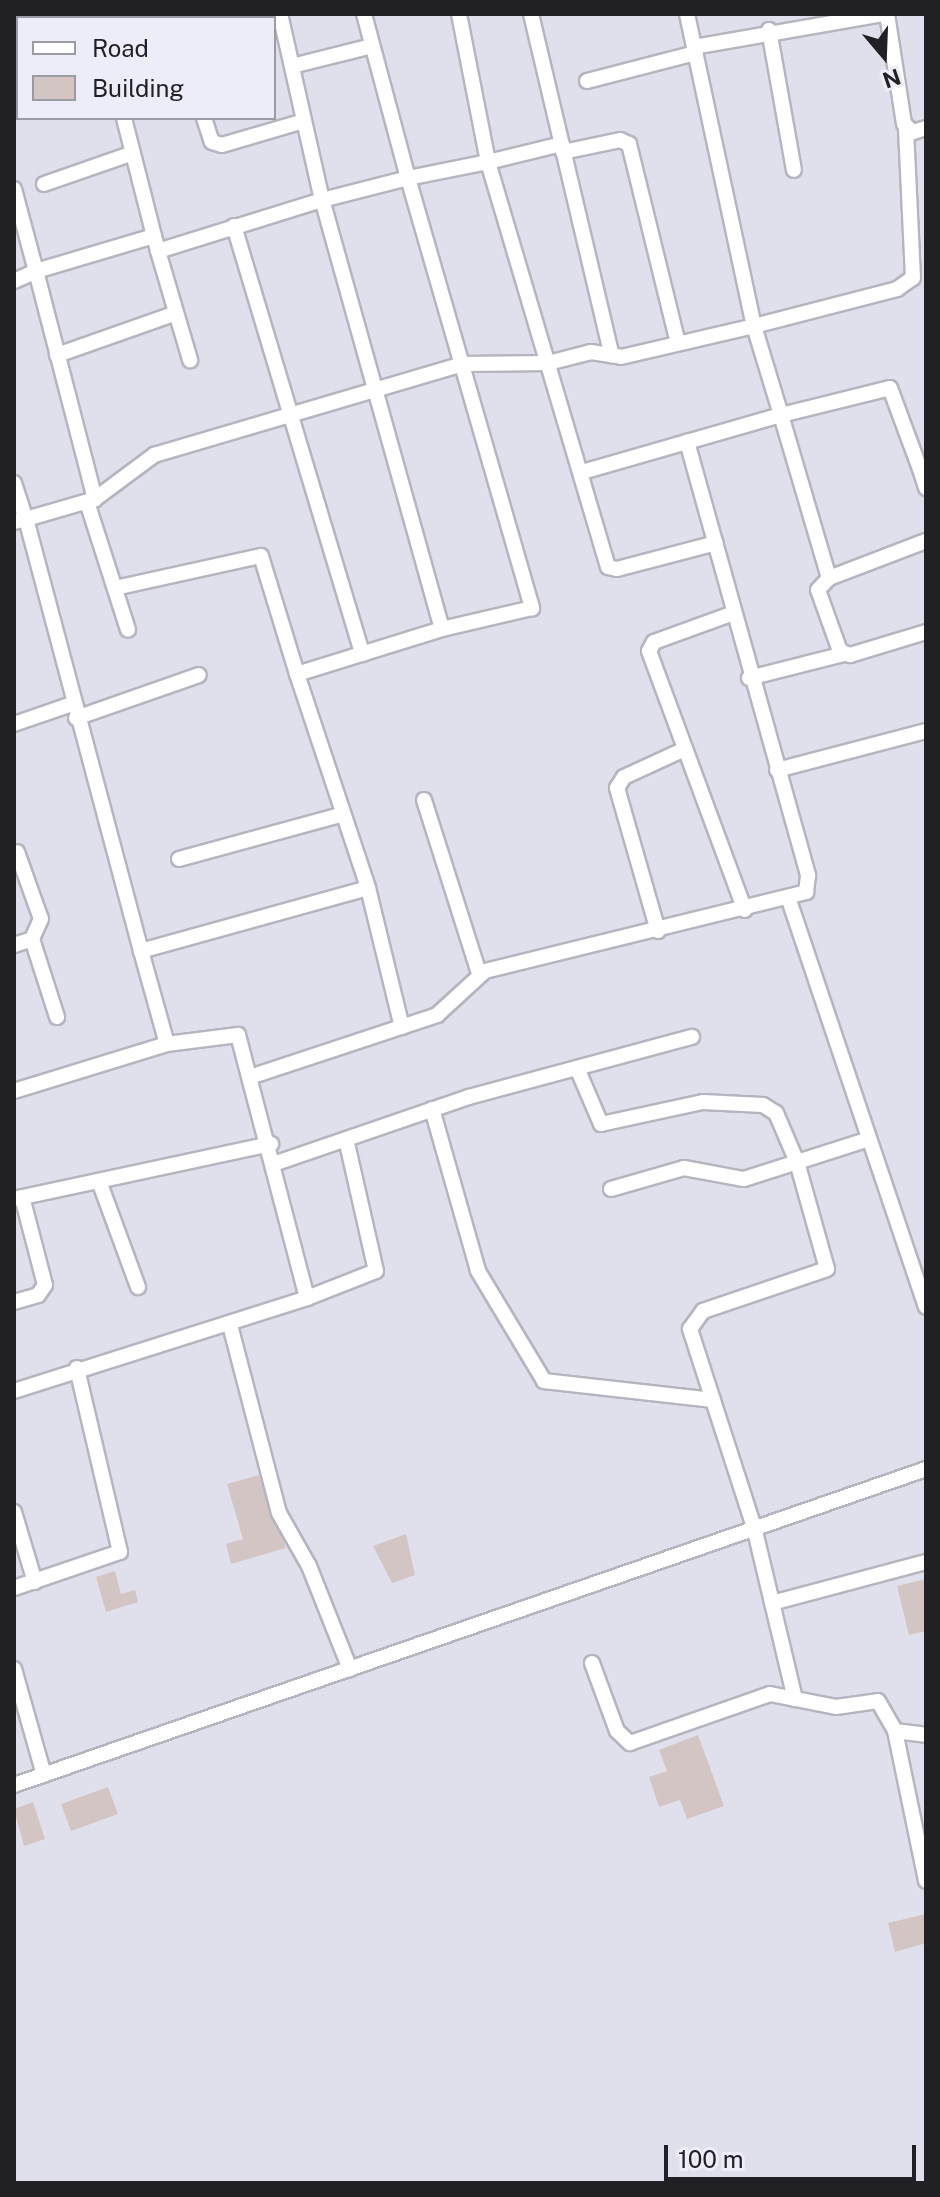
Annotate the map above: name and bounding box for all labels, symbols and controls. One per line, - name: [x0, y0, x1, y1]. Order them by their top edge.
- legend: [16, 16, 276, 120]
- north arrow: [844, 16, 924, 96]
- text: Road: [92, 34, 149, 62]
- text: N: [879, 64, 904, 94]
- text: Building: [92, 74, 184, 102]
- scale bar: [668, 2129, 920, 2179]
- text: 100 m: [678, 2145, 744, 2173]

